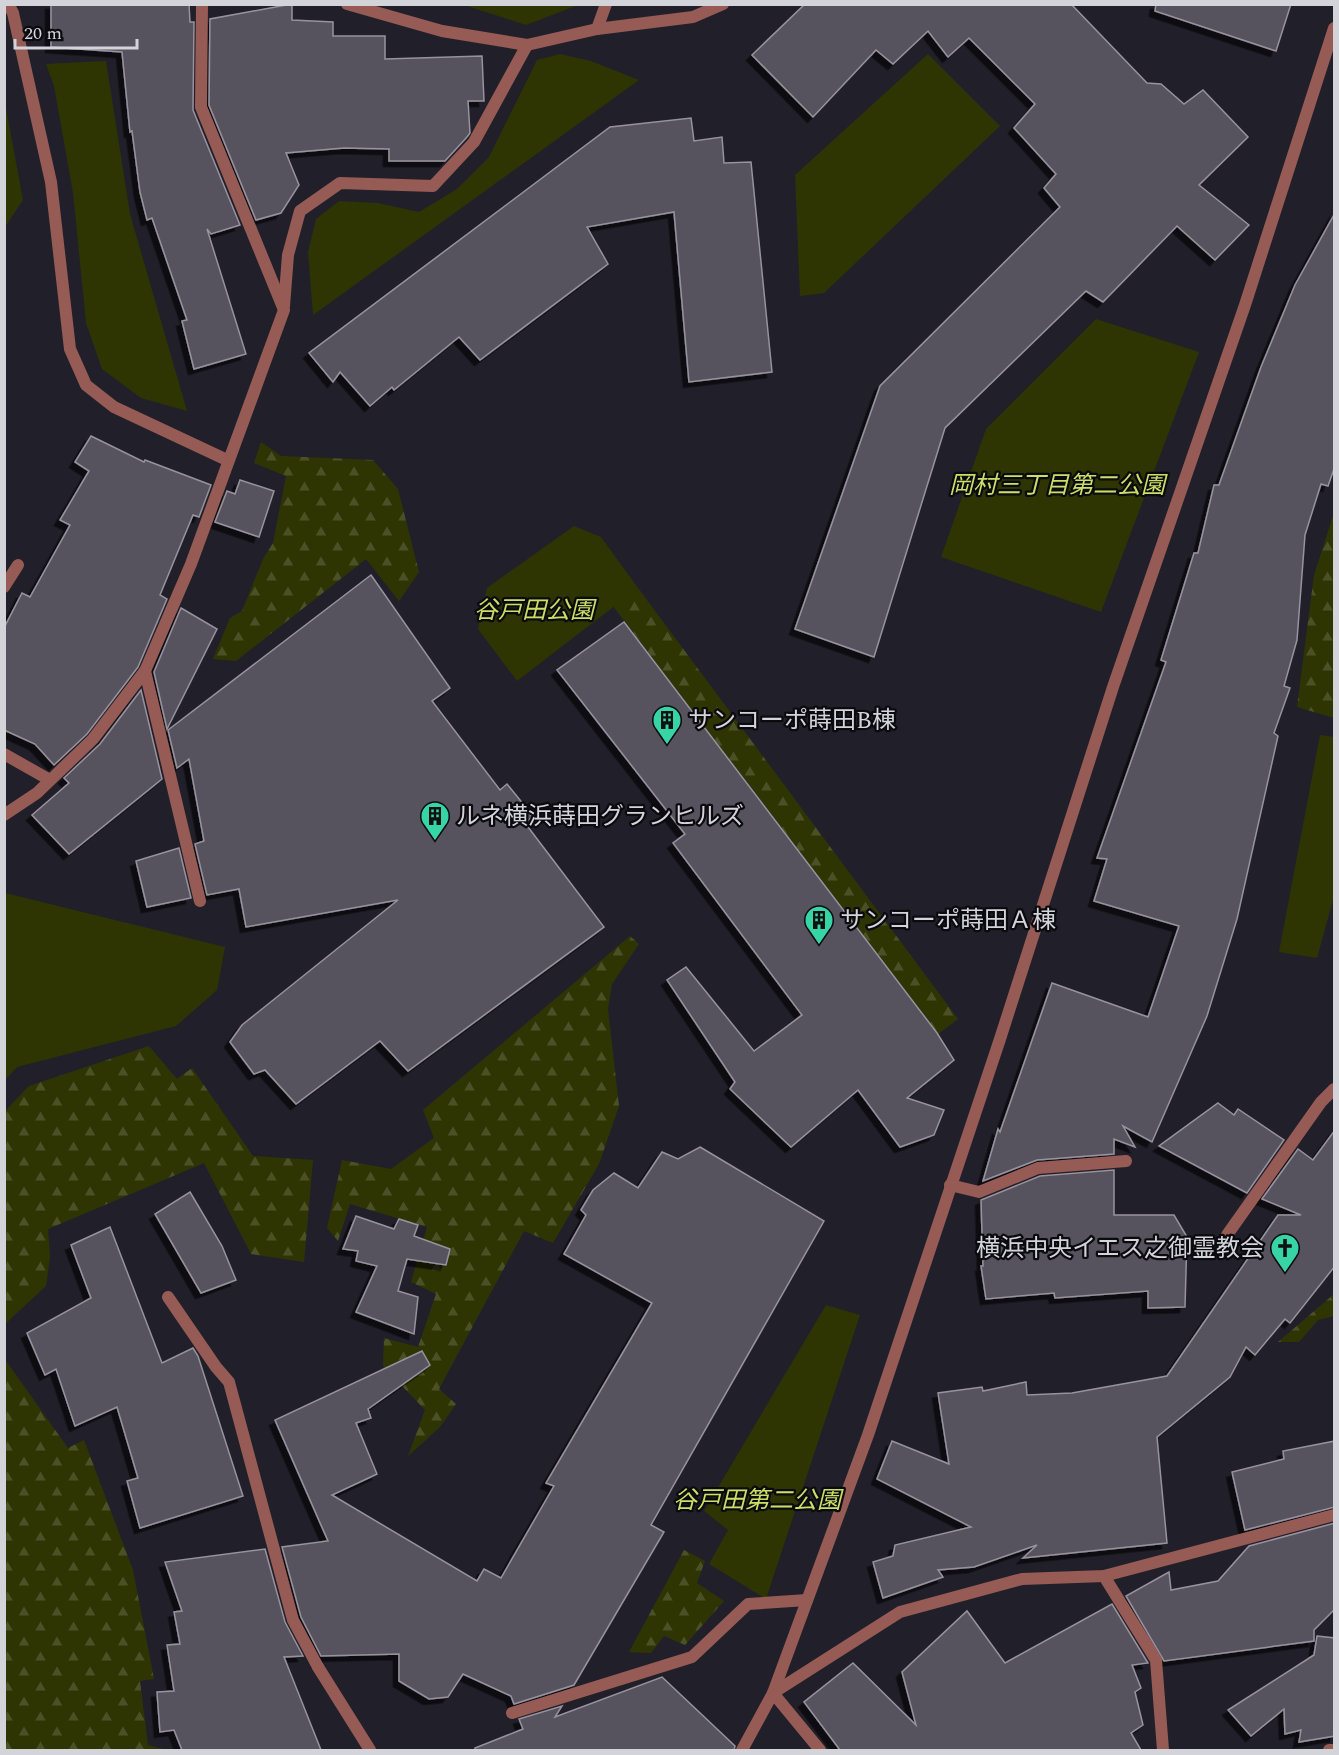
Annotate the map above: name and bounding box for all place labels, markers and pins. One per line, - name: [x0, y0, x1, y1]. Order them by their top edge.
- place label: サンコーポ蒔田B棟: [688, 703, 896, 739]
- building icon: サンコーポ蒔田B棟: [651, 704, 683, 746]
- place label: ルネ横浜蒔田グランヒルズ: [456, 799, 744, 835]
- building icon: ルネ横浜蒔田グランヒルズ: [419, 800, 451, 842]
- place label: サンコーポ蒔田Ａ棟: [840, 903, 1056, 939]
- building icon: サンコーポ蒔田Ａ棟: [803, 904, 835, 946]
- place label: 横浜中央イエス之御霊教会: [976, 1231, 1264, 1267]
- church icon: 横浜中央イエス之御霊教会: [1269, 1232, 1301, 1274]

